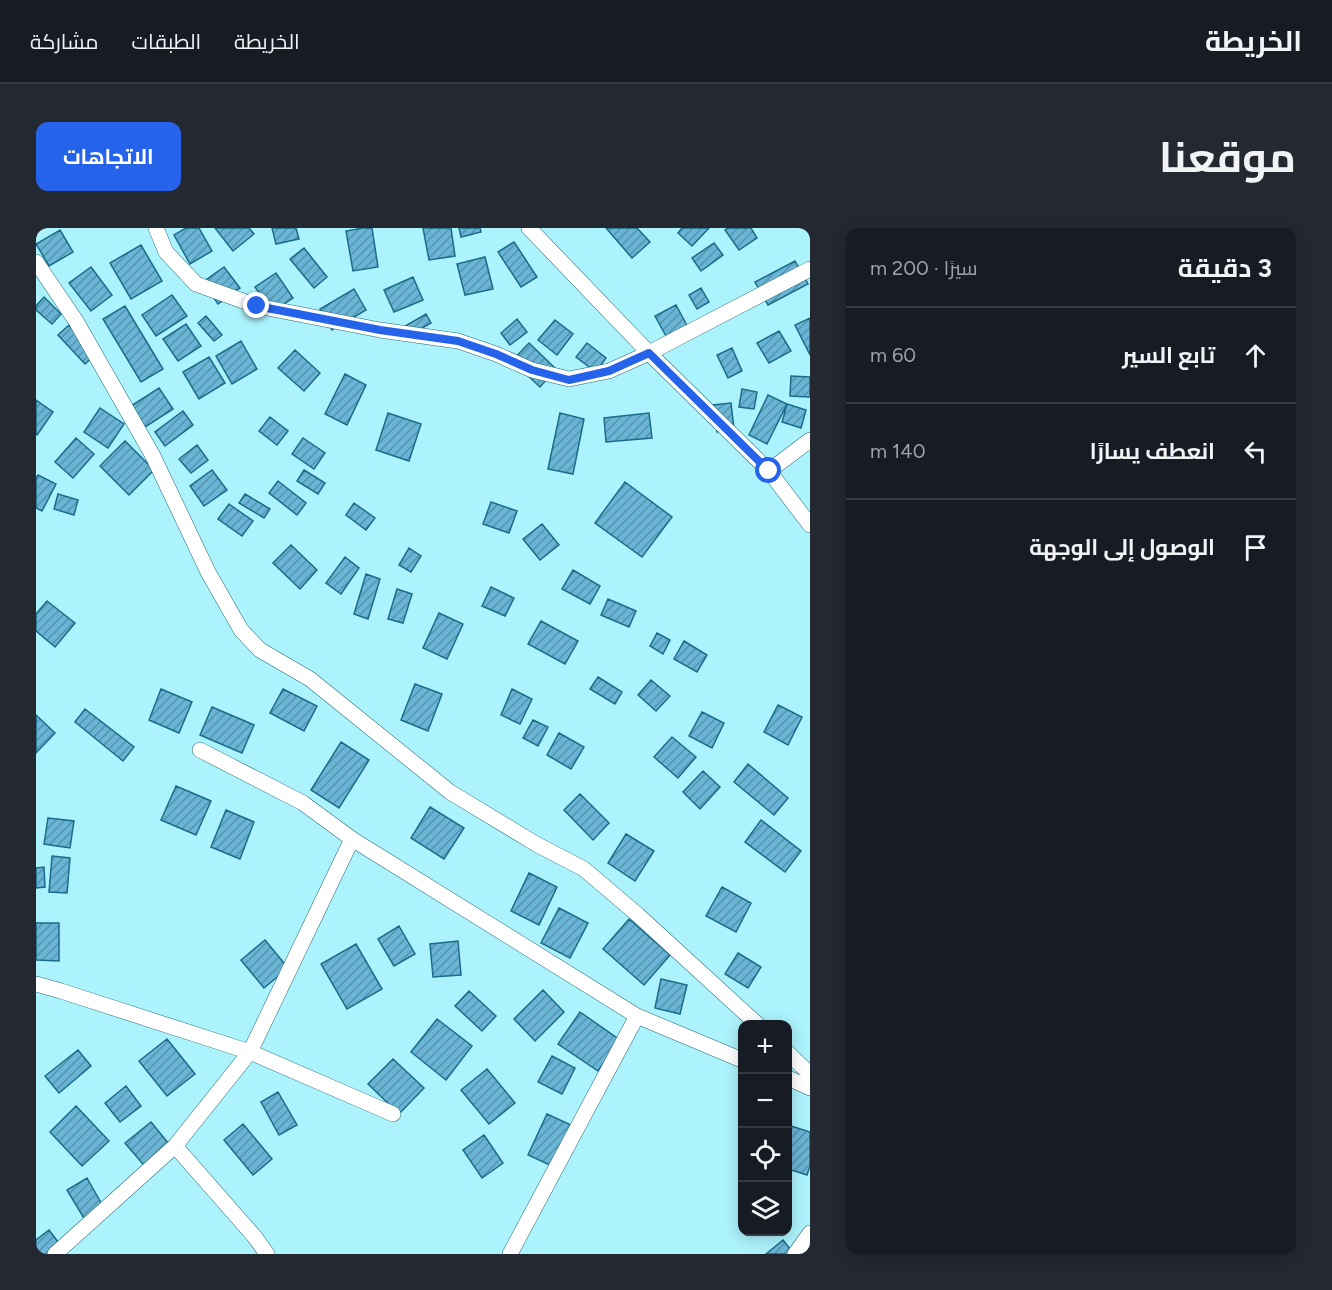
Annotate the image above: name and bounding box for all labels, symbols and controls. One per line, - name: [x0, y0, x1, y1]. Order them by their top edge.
- text: الخريطة: [1205, 24, 1302, 58]
- text: مشاركة: [30, 29, 99, 54]
- text: الطبقات: [132, 29, 201, 54]
- text: الخريطة: [234, 29, 300, 54]
- button: الاتجاهات: [36, 122, 181, 191]
- text: موقعنا: [1159, 132, 1296, 183]
- text: 3 دقيقة: [1178, 252, 1272, 284]
- text: سيرًا · 200 m: [870, 256, 978, 280]
- route end: [243, 292, 269, 318]
- icon: ahead: [1239, 339, 1272, 372]
- text: تابع السير: [1122, 342, 1215, 369]
- text: 60 m: [870, 343, 916, 367]
- icon: left: [1239, 435, 1272, 468]
- text: انعطف يسارًا: [1090, 438, 1215, 465]
- text: 140 m: [870, 439, 925, 463]
- route start: [755, 457, 781, 483]
- icon: arrive: [1239, 531, 1272, 564]
- text: الوصول إلى الوجهة: [1029, 534, 1215, 561]
- map controls: [738, 1020, 792, 1236]
- button: +: [738, 1020, 792, 1074]
- button: −: [738, 1074, 792, 1128]
- button: locate: [738, 1128, 792, 1182]
- button: layers: [738, 1182, 792, 1236]

